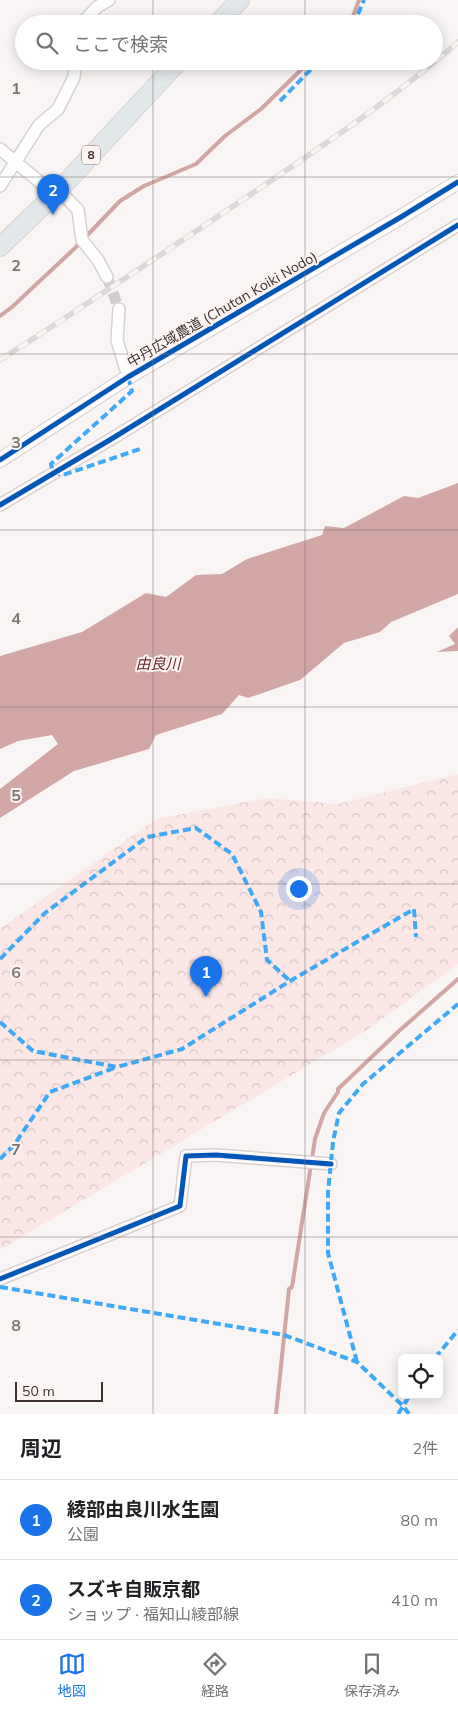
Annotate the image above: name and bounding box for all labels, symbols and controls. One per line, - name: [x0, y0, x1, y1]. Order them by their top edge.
- search box: [15, 15, 443, 70]
- icon: search: [33, 29, 61, 57]
- text: ここで検索: [73, 32, 168, 56]
- text: 1: [11, 78, 21, 98]
- road number: 8: [82, 146, 100, 164]
- pin: 2: [37, 174, 69, 215]
- street label: 中丹広域農道 (Chutan Koiki Nodo): [124, 247, 320, 371]
- text: 2: [11, 255, 21, 275]
- text: 3: [11, 432, 21, 452]
- text: 4: [11, 608, 21, 628]
- water label: 由良川: [135, 654, 182, 673]
- text: 5: [11, 785, 21, 805]
- your location: [286, 876, 312, 902]
- pin: 1: [190, 956, 222, 997]
- text: 6: [11, 962, 21, 982]
- text: 7: [11, 1139, 21, 1159]
- text: 8: [11, 1315, 21, 1335]
- map controls: [398, 1354, 443, 1399]
- button: locate: [398, 1354, 443, 1399]
- scale bar: [15, 1379, 102, 1402]
- text: 50 m: [22, 1382, 55, 1400]
- text: 周辺: [20, 1435, 62, 1461]
- text: 2件: [412, 1438, 438, 1458]
- text: 綾部由良川水生園: [67, 1497, 219, 1521]
- text: 1: [31, 1510, 41, 1530]
- text: 80 m: [401, 1510, 438, 1530]
- text: 公園: [67, 1524, 99, 1544]
- text: スズキ自販京都: [67, 1577, 200, 1601]
- text: 2: [31, 1590, 41, 1610]
- text: 410 m: [391, 1590, 438, 1610]
- text: ショップ · 福知山綾部線: [67, 1604, 239, 1624]
- tab: 地図: [58, 1650, 86, 1700]
- tab: 経路: [201, 1650, 229, 1700]
- tab: 保存済み: [344, 1650, 400, 1700]

